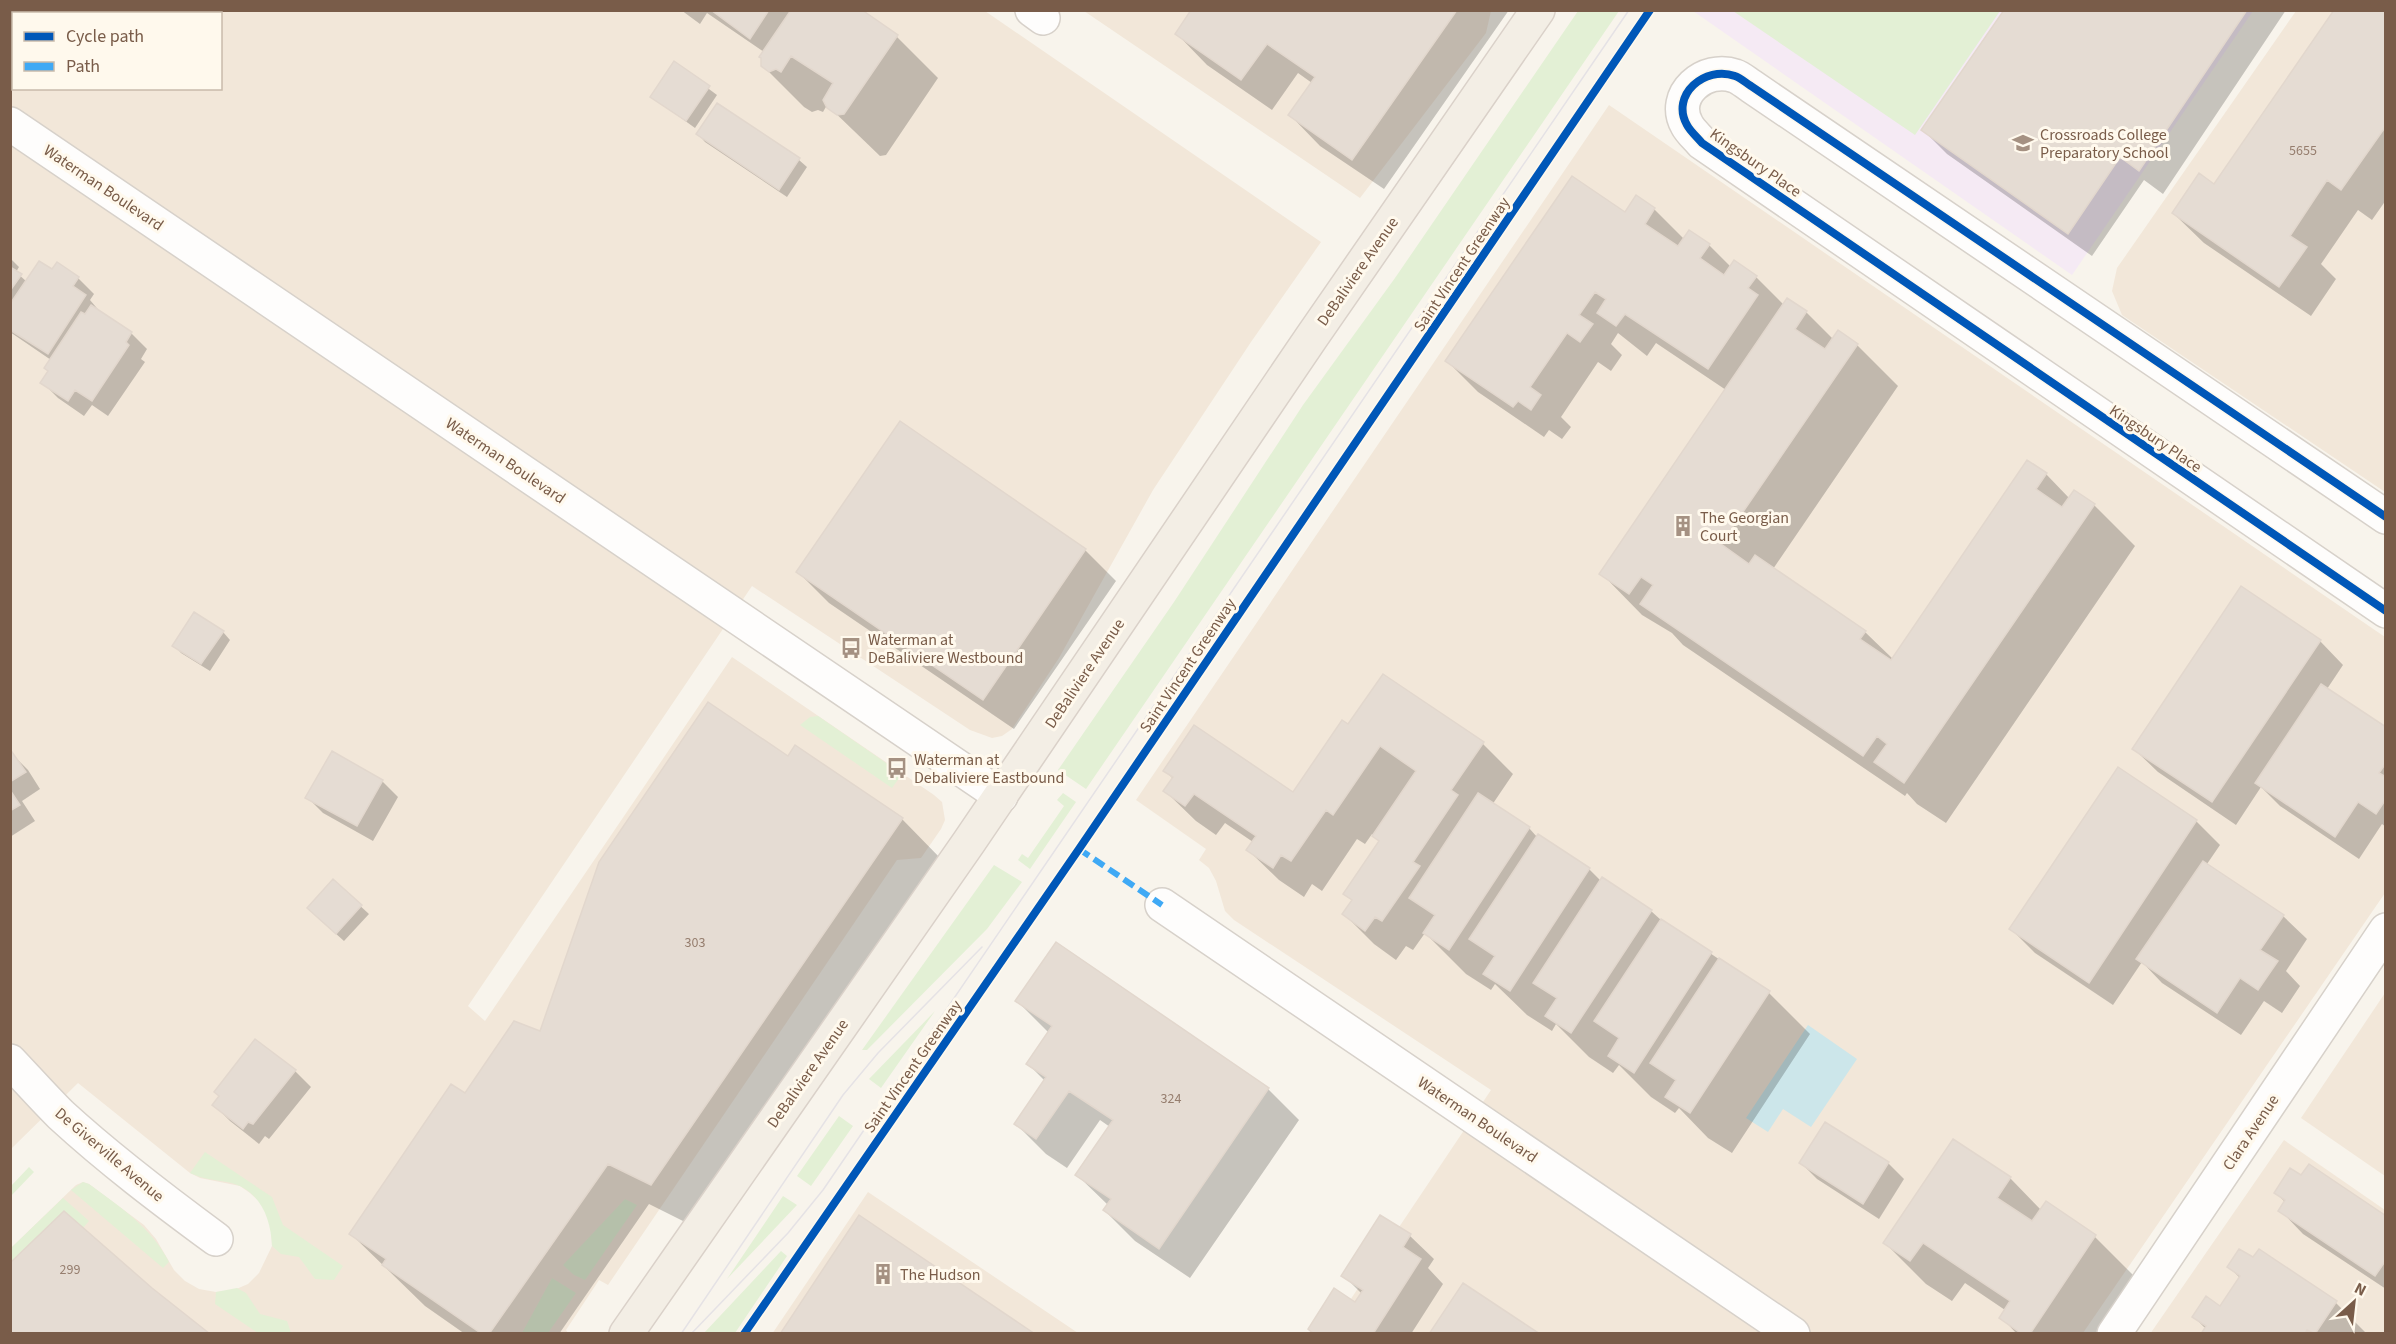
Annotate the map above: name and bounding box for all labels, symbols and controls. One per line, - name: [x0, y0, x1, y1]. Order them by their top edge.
- legend: [12, 12, 222, 90]
- text: Cycle path: [66, 24, 144, 49]
- text: Path: [66, 54, 100, 79]
- street label: Kingsbury Place: [1705, 123, 1806, 203]
- place label: Crossroads College Preparatory School: [2040, 124, 2169, 164]
- school or university icon: Crossroads College Preparatory School: [2011, 131, 2035, 155]
- street label: Waterman Boulevard: [39, 139, 168, 236]
- house number: 5655: [2289, 141, 2317, 161]
- street label: Saint Vincent Greenway: [1409, 193, 1515, 336]
- street label: DeBaliviere Avenue: [1312, 213, 1404, 330]
- street label: Kingsbury Place: [2105, 400, 2206, 478]
- street label: Waterman Boulevard: [441, 412, 570, 509]
- place label: The Georgian Court: [1700, 507, 1789, 547]
- building icon: The Georgian Court: [1671, 514, 1695, 538]
- street label: Saint Vincent Greenway: [1135, 594, 1241, 737]
- street label: DeBaliviere Avenue: [1040, 614, 1130, 733]
- place label: Waterman at DeBaliviere Westbound: [868, 629, 1023, 669]
- bus stop icon: Waterman at DeBaliviere Westbound: [839, 636, 863, 660]
- place label: Waterman at Debaliviere Eastbound: [914, 749, 1065, 789]
- bus stop icon: Waterman at Debaliviere Eastbound: [885, 756, 909, 780]
- house number: 303: [685, 933, 705, 953]
- street label: Saint Vincent Greenway: [859, 995, 967, 1138]
- street label: DeBaliviere Avenue: [762, 1015, 854, 1132]
- street label: Waterman Boulevard: [1413, 1071, 1542, 1168]
- house number: 324: [1161, 1089, 1181, 1109]
- street label: Clara Avenue: [2217, 1090, 2284, 1175]
- street label: De Giverville Avenue: [50, 1103, 169, 1207]
- house number: 299: [60, 1260, 80, 1280]
- building icon: The Hudson: [871, 1262, 895, 1286]
- place label: The Hudson: [900, 1264, 981, 1286]
- north arrow: [2324, 1272, 2384, 1332]
- text: N: [2351, 1277, 2370, 1302]

